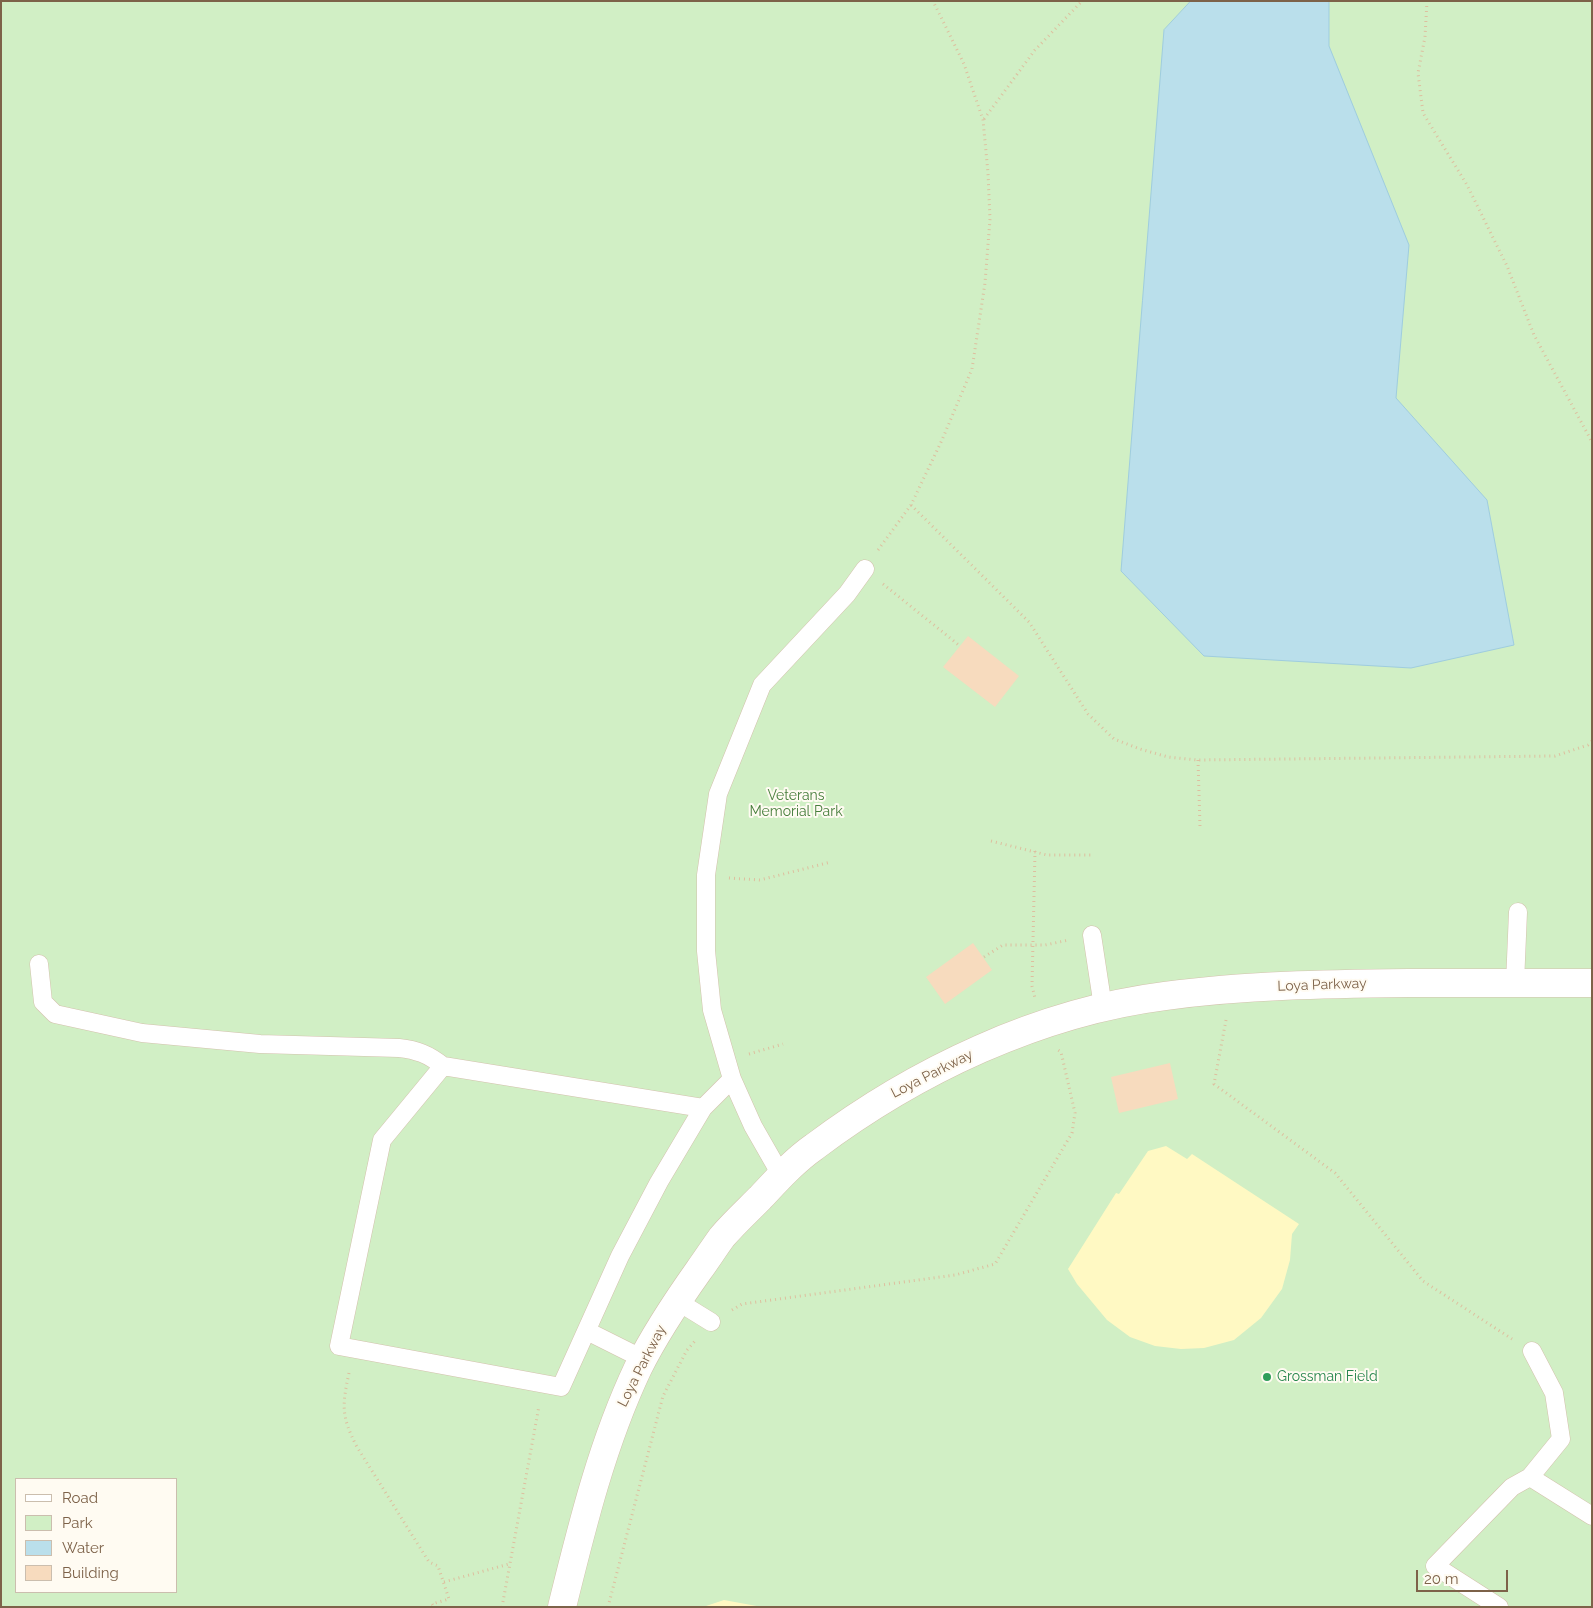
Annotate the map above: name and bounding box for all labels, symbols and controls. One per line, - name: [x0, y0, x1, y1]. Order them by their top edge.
- park label: Veterans Memorial Park: [749, 788, 843, 820]
- street label: Loya Parkway: [1277, 975, 1367, 995]
- street label: Loya Parkway: [888, 1046, 976, 1102]
- street label: Loya Parkway: [614, 1322, 670, 1410]
- place label: Grossman Field: [1277, 1369, 1378, 1385]
- marker: Grossman Field: [1261, 1371, 1273, 1383]
- legend: [15, 1478, 178, 1593]
- text: Road: [62, 1489, 98, 1507]
- text: Park: [62, 1514, 93, 1532]
- text: Water: [62, 1539, 104, 1557]
- scale bar: [1418, 1560, 1510, 1592]
- text: Building: [62, 1564, 119, 1582]
- text: 20 m: [1424, 1570, 1459, 1588]

